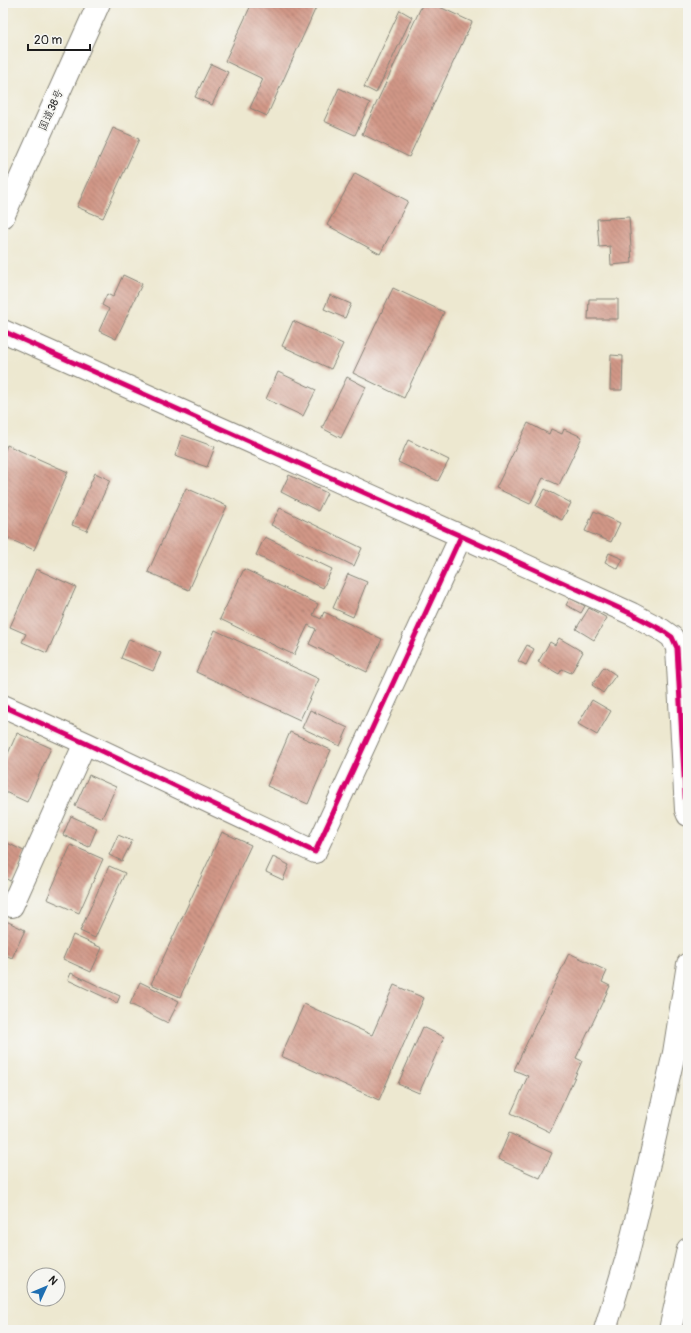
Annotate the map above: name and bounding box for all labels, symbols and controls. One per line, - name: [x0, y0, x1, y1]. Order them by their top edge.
- scale bar: [28, 26, 90, 52]
- text: 20 m: [34, 33, 63, 48]
- street label: 国道38号: [36, 87, 66, 133]
- north arrow: [26, 1267, 66, 1307]
- text: N: [46, 1273, 60, 1288]

